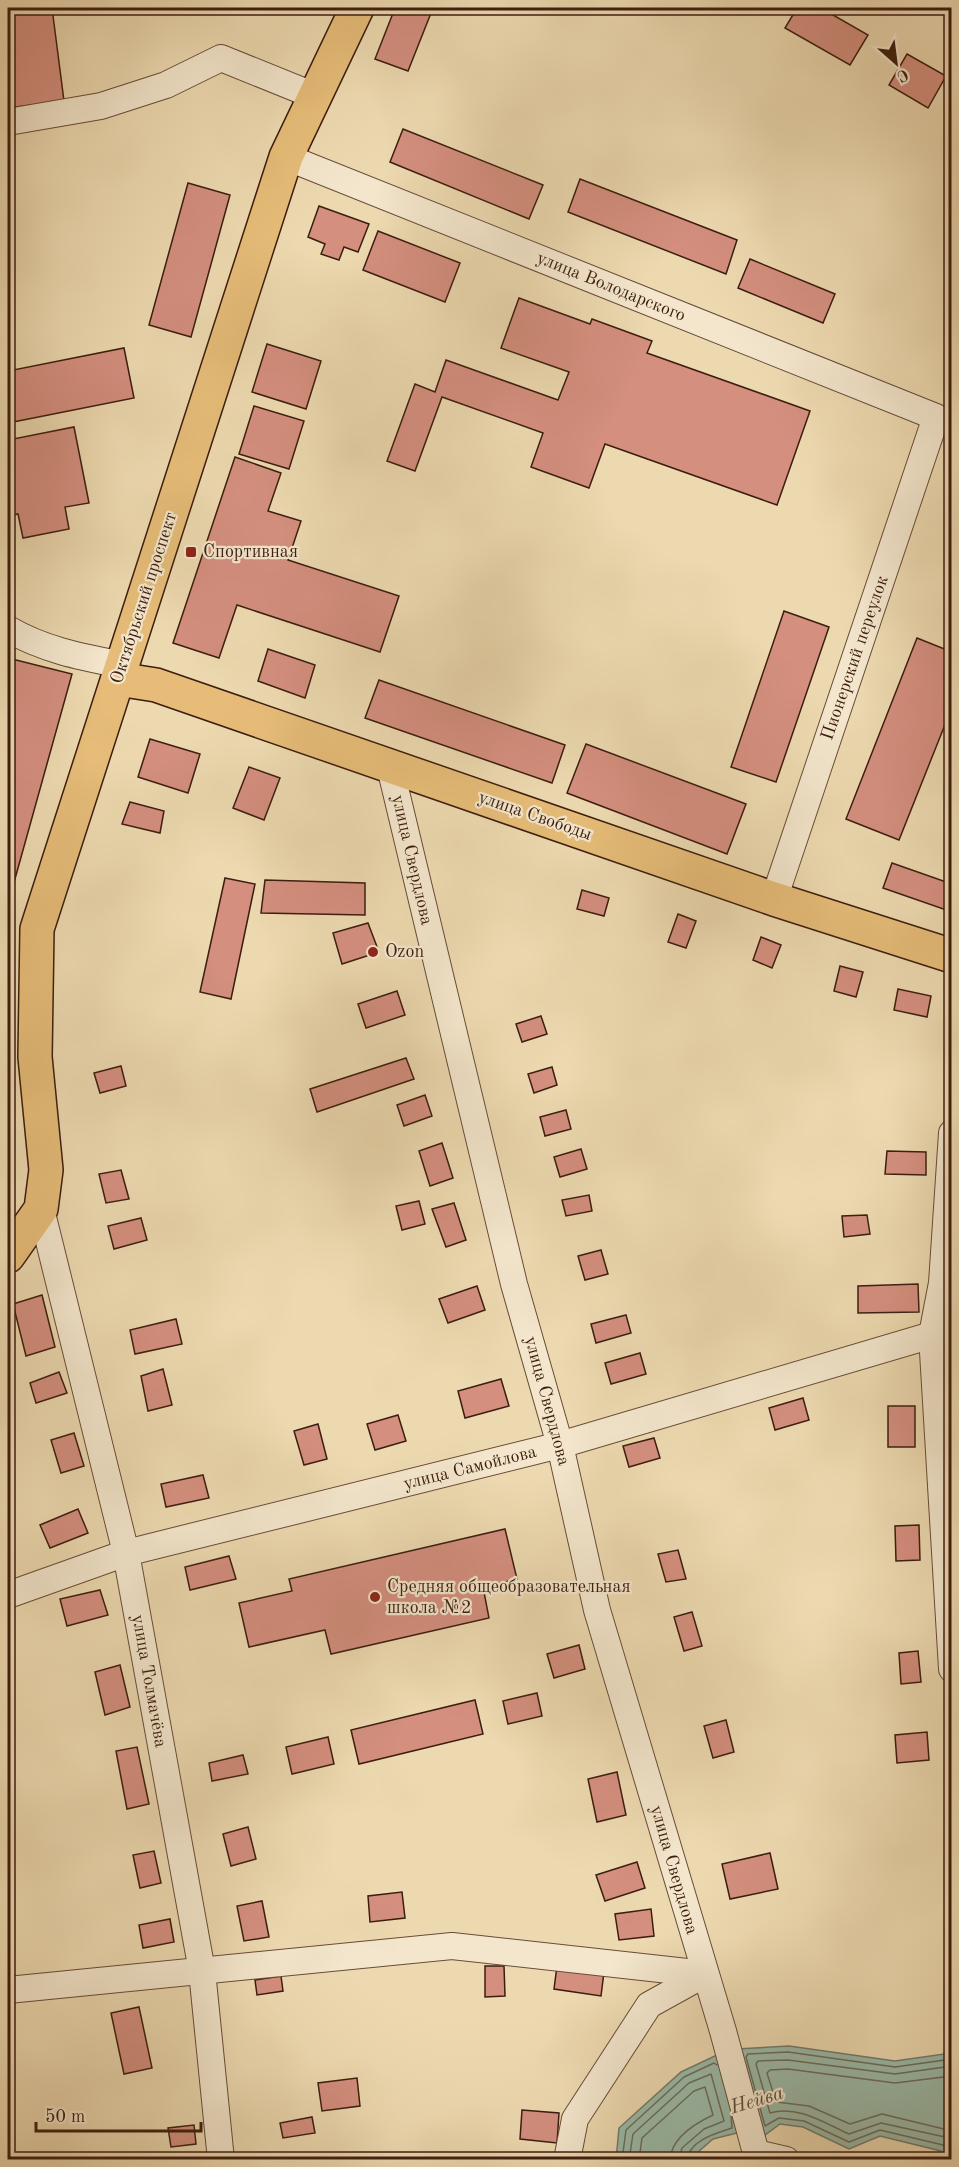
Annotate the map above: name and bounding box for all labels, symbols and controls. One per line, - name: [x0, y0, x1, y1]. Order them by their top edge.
- north arrow: [866, 33, 926, 93]
- text: С: [894, 65, 911, 84]
- street label: улица Володарского: [534, 249, 688, 325]
- street label: Октябрьский проспект: [108, 510, 180, 686]
- place label: Спортивная: [203, 543, 298, 561]
- marker: Спортивная: [184, 545, 198, 559]
- street label: Пионерский переулок: [818, 573, 892, 743]
- street label: улица Свободы: [476, 788, 594, 844]
- street label: улица Свердлова: [388, 793, 436, 927]
- place label: Ozon: [385, 943, 424, 961]
- marker: Ozon: [366, 945, 380, 959]
- street label: улица Свердлова: [521, 1334, 573, 1468]
- street label: улица Самойлова: [402, 1443, 539, 1493]
- place label: Средняя общеобразовательная школа №2: [387, 1578, 631, 1617]
- marker: Средняя общеобразовательная школа №2: [368, 1590, 382, 1604]
- street label: улица Толмачёва: [128, 1613, 170, 1749]
- street label: улица Свердлова: [647, 1803, 701, 1937]
- water label: Нейва: [727, 2083, 786, 2119]
- scale bar: [36, 2095, 201, 2133]
- text: 50 m: [45, 2108, 85, 2126]

